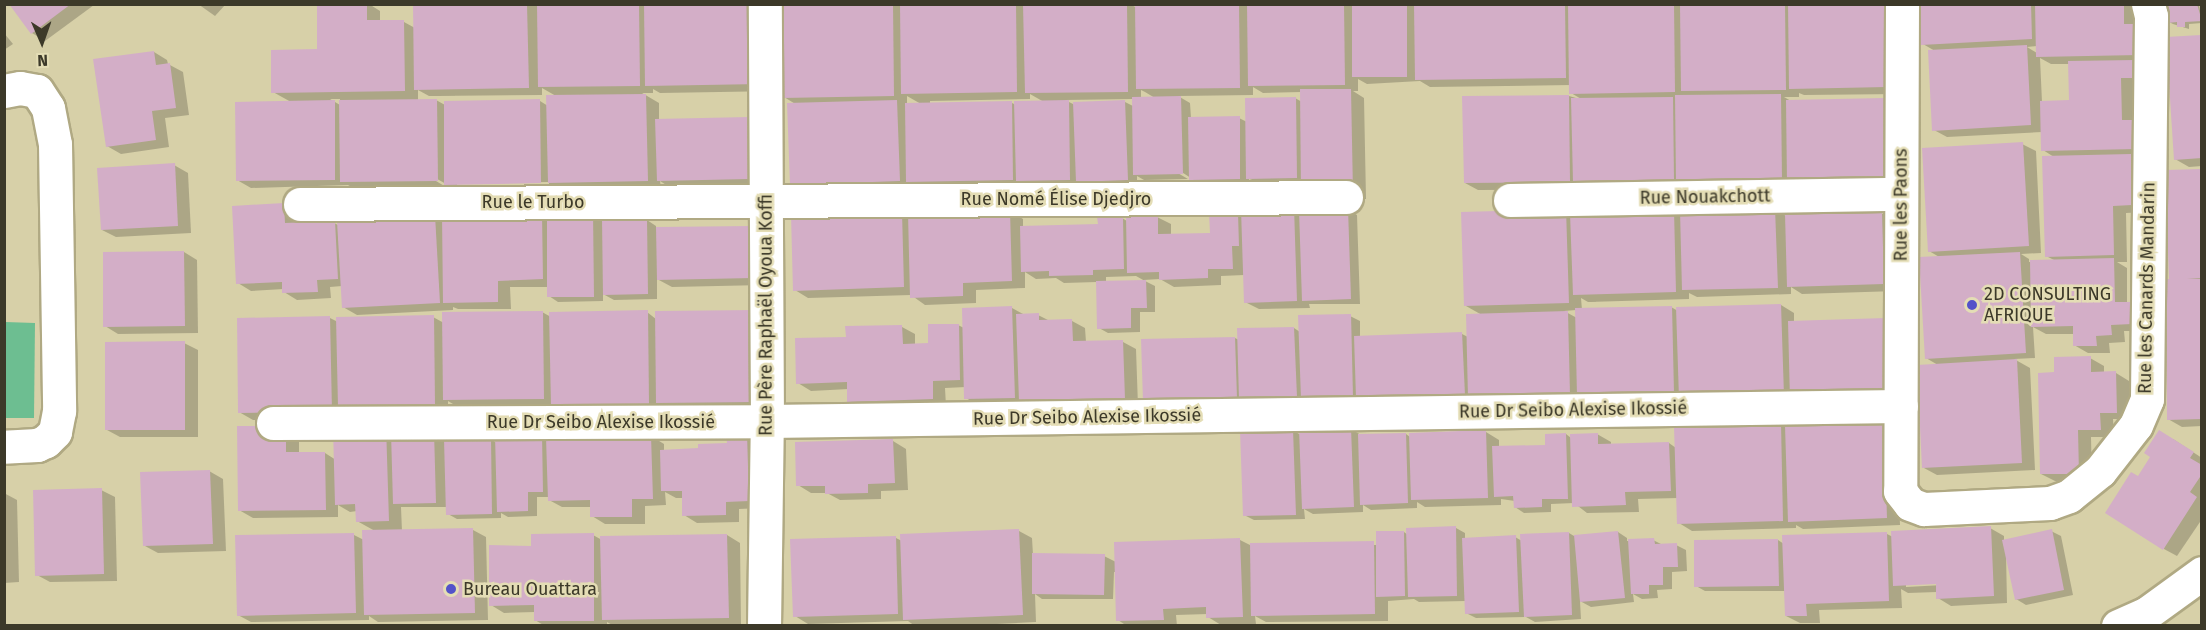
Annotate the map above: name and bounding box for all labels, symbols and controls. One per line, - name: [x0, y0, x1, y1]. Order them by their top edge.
- north arrow: [12, 12, 72, 72]
- text: N: [37, 51, 48, 70]
- street label: Rue les Paons: [1890, 149, 1912, 261]
- street label: Rue les Canards Mandarin: [2134, 182, 2160, 394]
- street label: Rue Nouakchott: [1639, 185, 1771, 209]
- street label: Rue Nomé Élise Djedjro: [961, 188, 1151, 210]
- street label: Rue le Turbo: [482, 191, 584, 213]
- street label: Rue Père Raphaël Oyoua Koffi: [755, 194, 777, 436]
- place label: 2D CONSULTING AFRIQUE: [1984, 284, 2111, 326]
- marker: 2D CONSULTING AFRIQUE: [1965, 298, 1979, 312]
- street label: Rue Dr Seibo Alexise Ikossié: [1459, 397, 1687, 423]
- street label: Rue Dr Seibo Alexise Ikossié: [973, 404, 1201, 430]
- street label: Rue Dr Seibo Alexise Ikossié: [487, 411, 715, 433]
- place label: Bureau Ouattara: [463, 578, 597, 600]
- marker: Bureau Ouattara: [444, 582, 458, 596]

